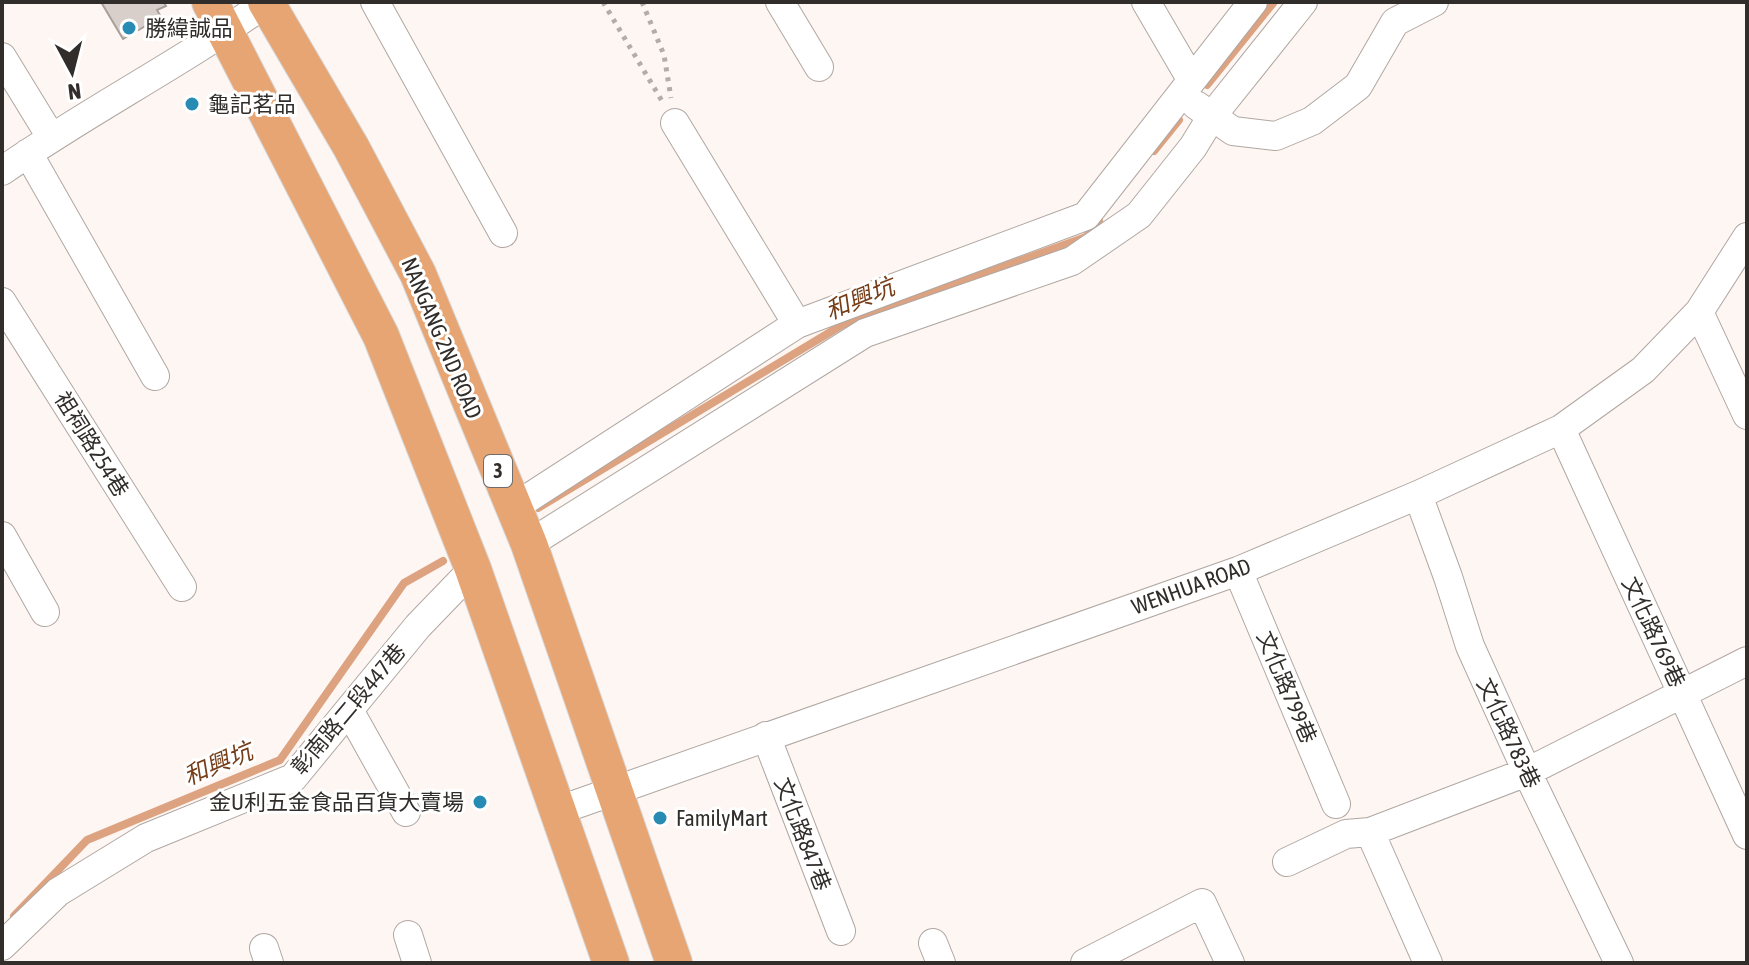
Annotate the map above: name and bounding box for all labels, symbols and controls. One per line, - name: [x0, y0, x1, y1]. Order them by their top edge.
- place label: 勝緯誠品: [145, 15, 233, 41]
- marker: 勝緯誠品: [120, 19, 138, 37]
- north arrow: [32, 32, 112, 112]
- text: N: [66, 78, 82, 106]
- place label: 龜記茗品: [208, 91, 296, 117]
- marker: 龜記茗品: [183, 95, 201, 113]
- street label: NANGANG 2ND ROAD: [396, 254, 488, 422]
- water label: 和興坑: [821, 271, 901, 325]
- street label: 祖祠路254巷: [49, 387, 135, 501]
- road number: 3: [484, 455, 512, 487]
- street label: WENHUA ROAD: [1128, 552, 1254, 620]
- street label: 文化路769巷: [1617, 573, 1691, 691]
- street label: 文化路799巷: [1252, 627, 1322, 747]
- street label: 彰南路二段447巷: [286, 638, 410, 780]
- street label: 文化路783巷: [1472, 674, 1546, 792]
- water label: 和興坑: [179, 736, 259, 790]
- street label: 文化路847巷: [770, 774, 836, 894]
- place label: 金U利五金食品百貨大賣場: [209, 789, 464, 815]
- marker: 金U利五金食品百貨大賣場: [471, 793, 489, 811]
- place label: FamilyMart: [676, 805, 768, 831]
- marker: FamilyMart: [651, 809, 669, 827]

